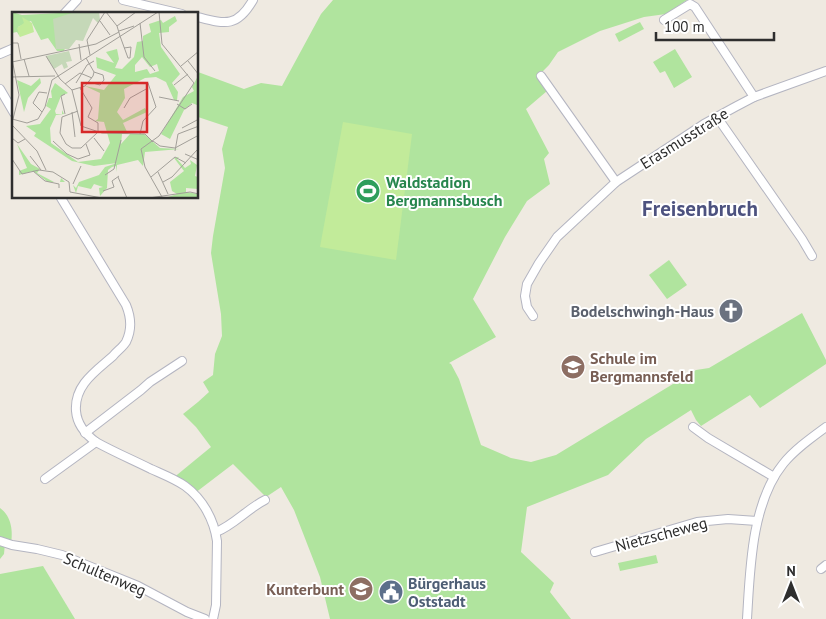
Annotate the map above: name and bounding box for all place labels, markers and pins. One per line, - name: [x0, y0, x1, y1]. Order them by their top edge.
- place label: Waldstadion Bergmannsbusch: [386, 172, 502, 210]
- sports icon: Waldstadion Bergmannsbusch: [355, 178, 381, 204]
- church icon: Bodelschwingh-Haus: [718, 298, 744, 324]
- place label: Bodelschwingh-Haus: [571, 301, 714, 321]
- place label: Schule im Bergmannsfeld: [590, 348, 693, 386]
- school or university icon: Schule im Bergmannsfeld: [560, 354, 586, 380]
- place label: Bürgerhaus Oststadt: [408, 573, 486, 611]
- school or university icon: Kunterbunt: [348, 576, 374, 602]
- place label: Kunterbunt: [266, 579, 344, 599]
- public building icon: Bürgerhaus Oststadt: [378, 579, 404, 605]

